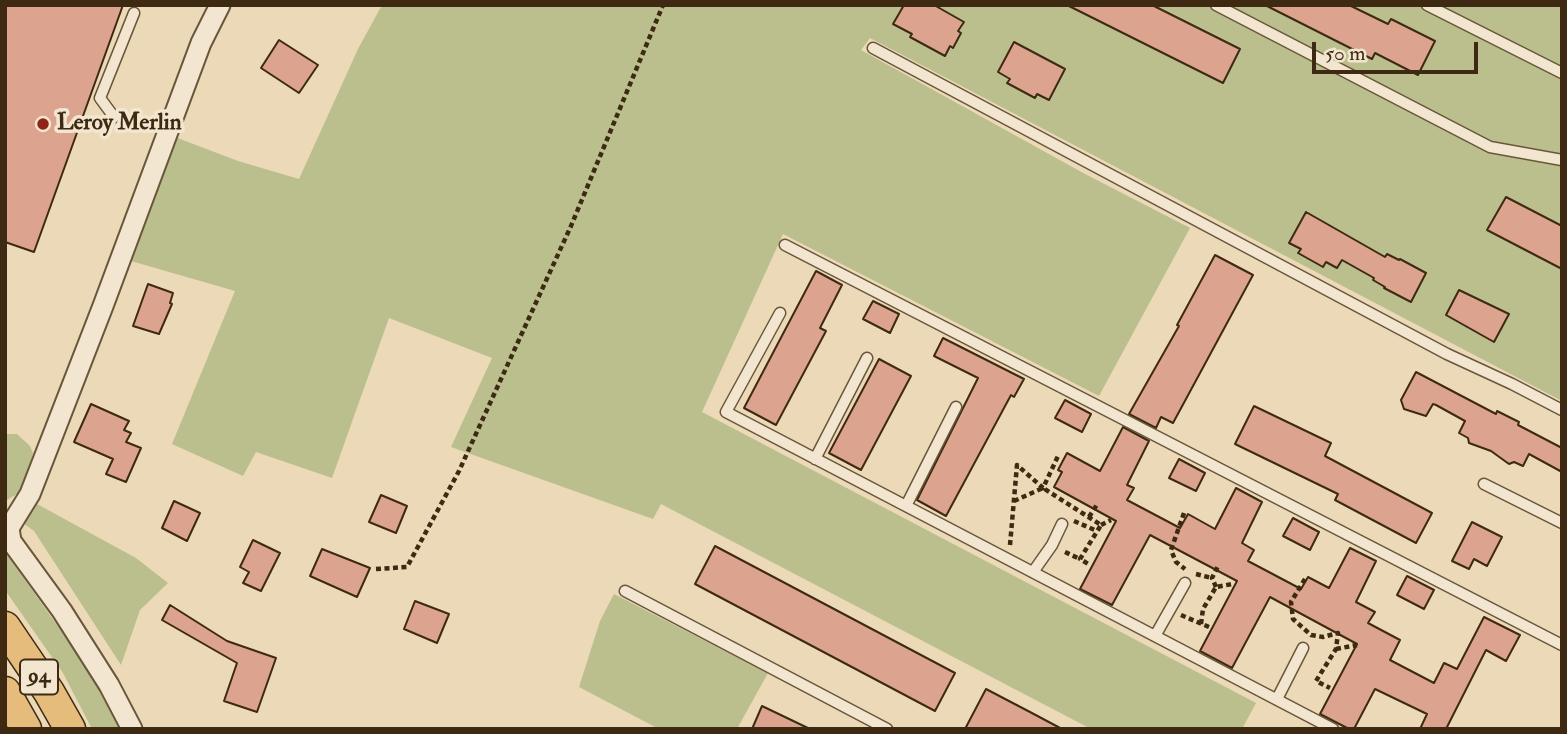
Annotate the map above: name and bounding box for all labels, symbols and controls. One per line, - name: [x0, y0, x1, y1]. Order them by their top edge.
- scale bar: [1315, 28, 1481, 72]
- text: 50 m: [1325, 40, 1366, 67]
- place label: Leroy Merlin: [57, 110, 182, 138]
- marker: Leroy Merlin: [35, 116, 51, 132]
- road number: 94: [20, 660, 58, 694]

